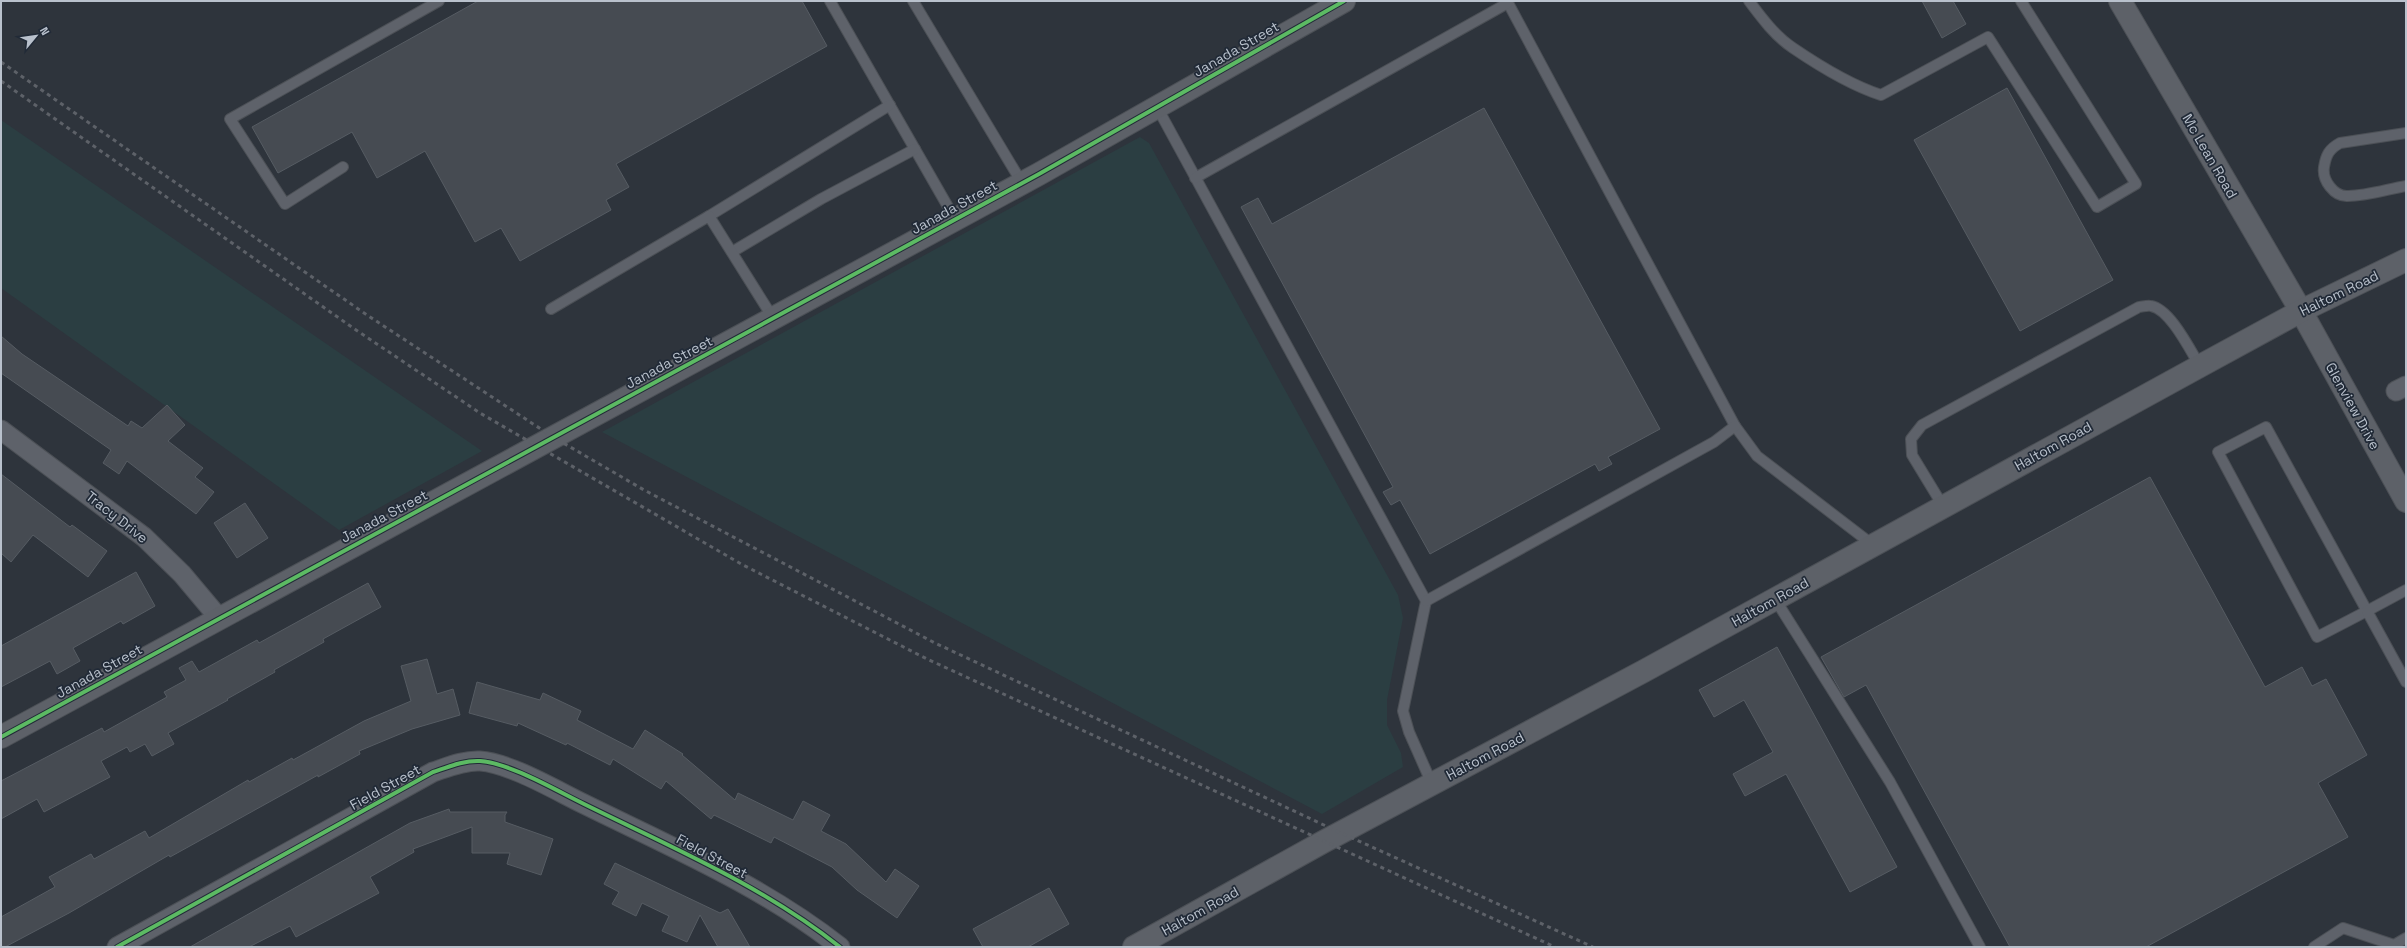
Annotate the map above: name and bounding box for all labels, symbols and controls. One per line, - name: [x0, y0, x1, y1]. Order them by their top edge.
- north arrow: [16, 16, 56, 56]
- street label: Janada Street: [1190, 17, 1282, 81]
- text: N: [37, 25, 53, 38]
- street label: Mc Lean Road: [2179, 111, 2241, 201]
- street label: Janada Street: [908, 176, 1000, 238]
- street label: Haltom Road: [2297, 266, 2381, 320]
- street label: Janada Street: [622, 332, 716, 392]
- street label: Glenview Drive: [2322, 359, 2384, 453]
- street label: Haltom Road: [2011, 417, 2095, 475]
- street label: Janada Street: [337, 486, 431, 546]
- street label: Tracy Drive: [82, 487, 152, 547]
- street label: Haltom Road: [1728, 573, 1812, 631]
- street label: Janada Street: [53, 640, 145, 702]
- street label: Haltom Road: [1443, 728, 1527, 784]
- street label: Field Street: [346, 760, 424, 814]
- street label: Field Street: [673, 830, 751, 882]
- street label: Haltom Road: [1158, 882, 1242, 940]

